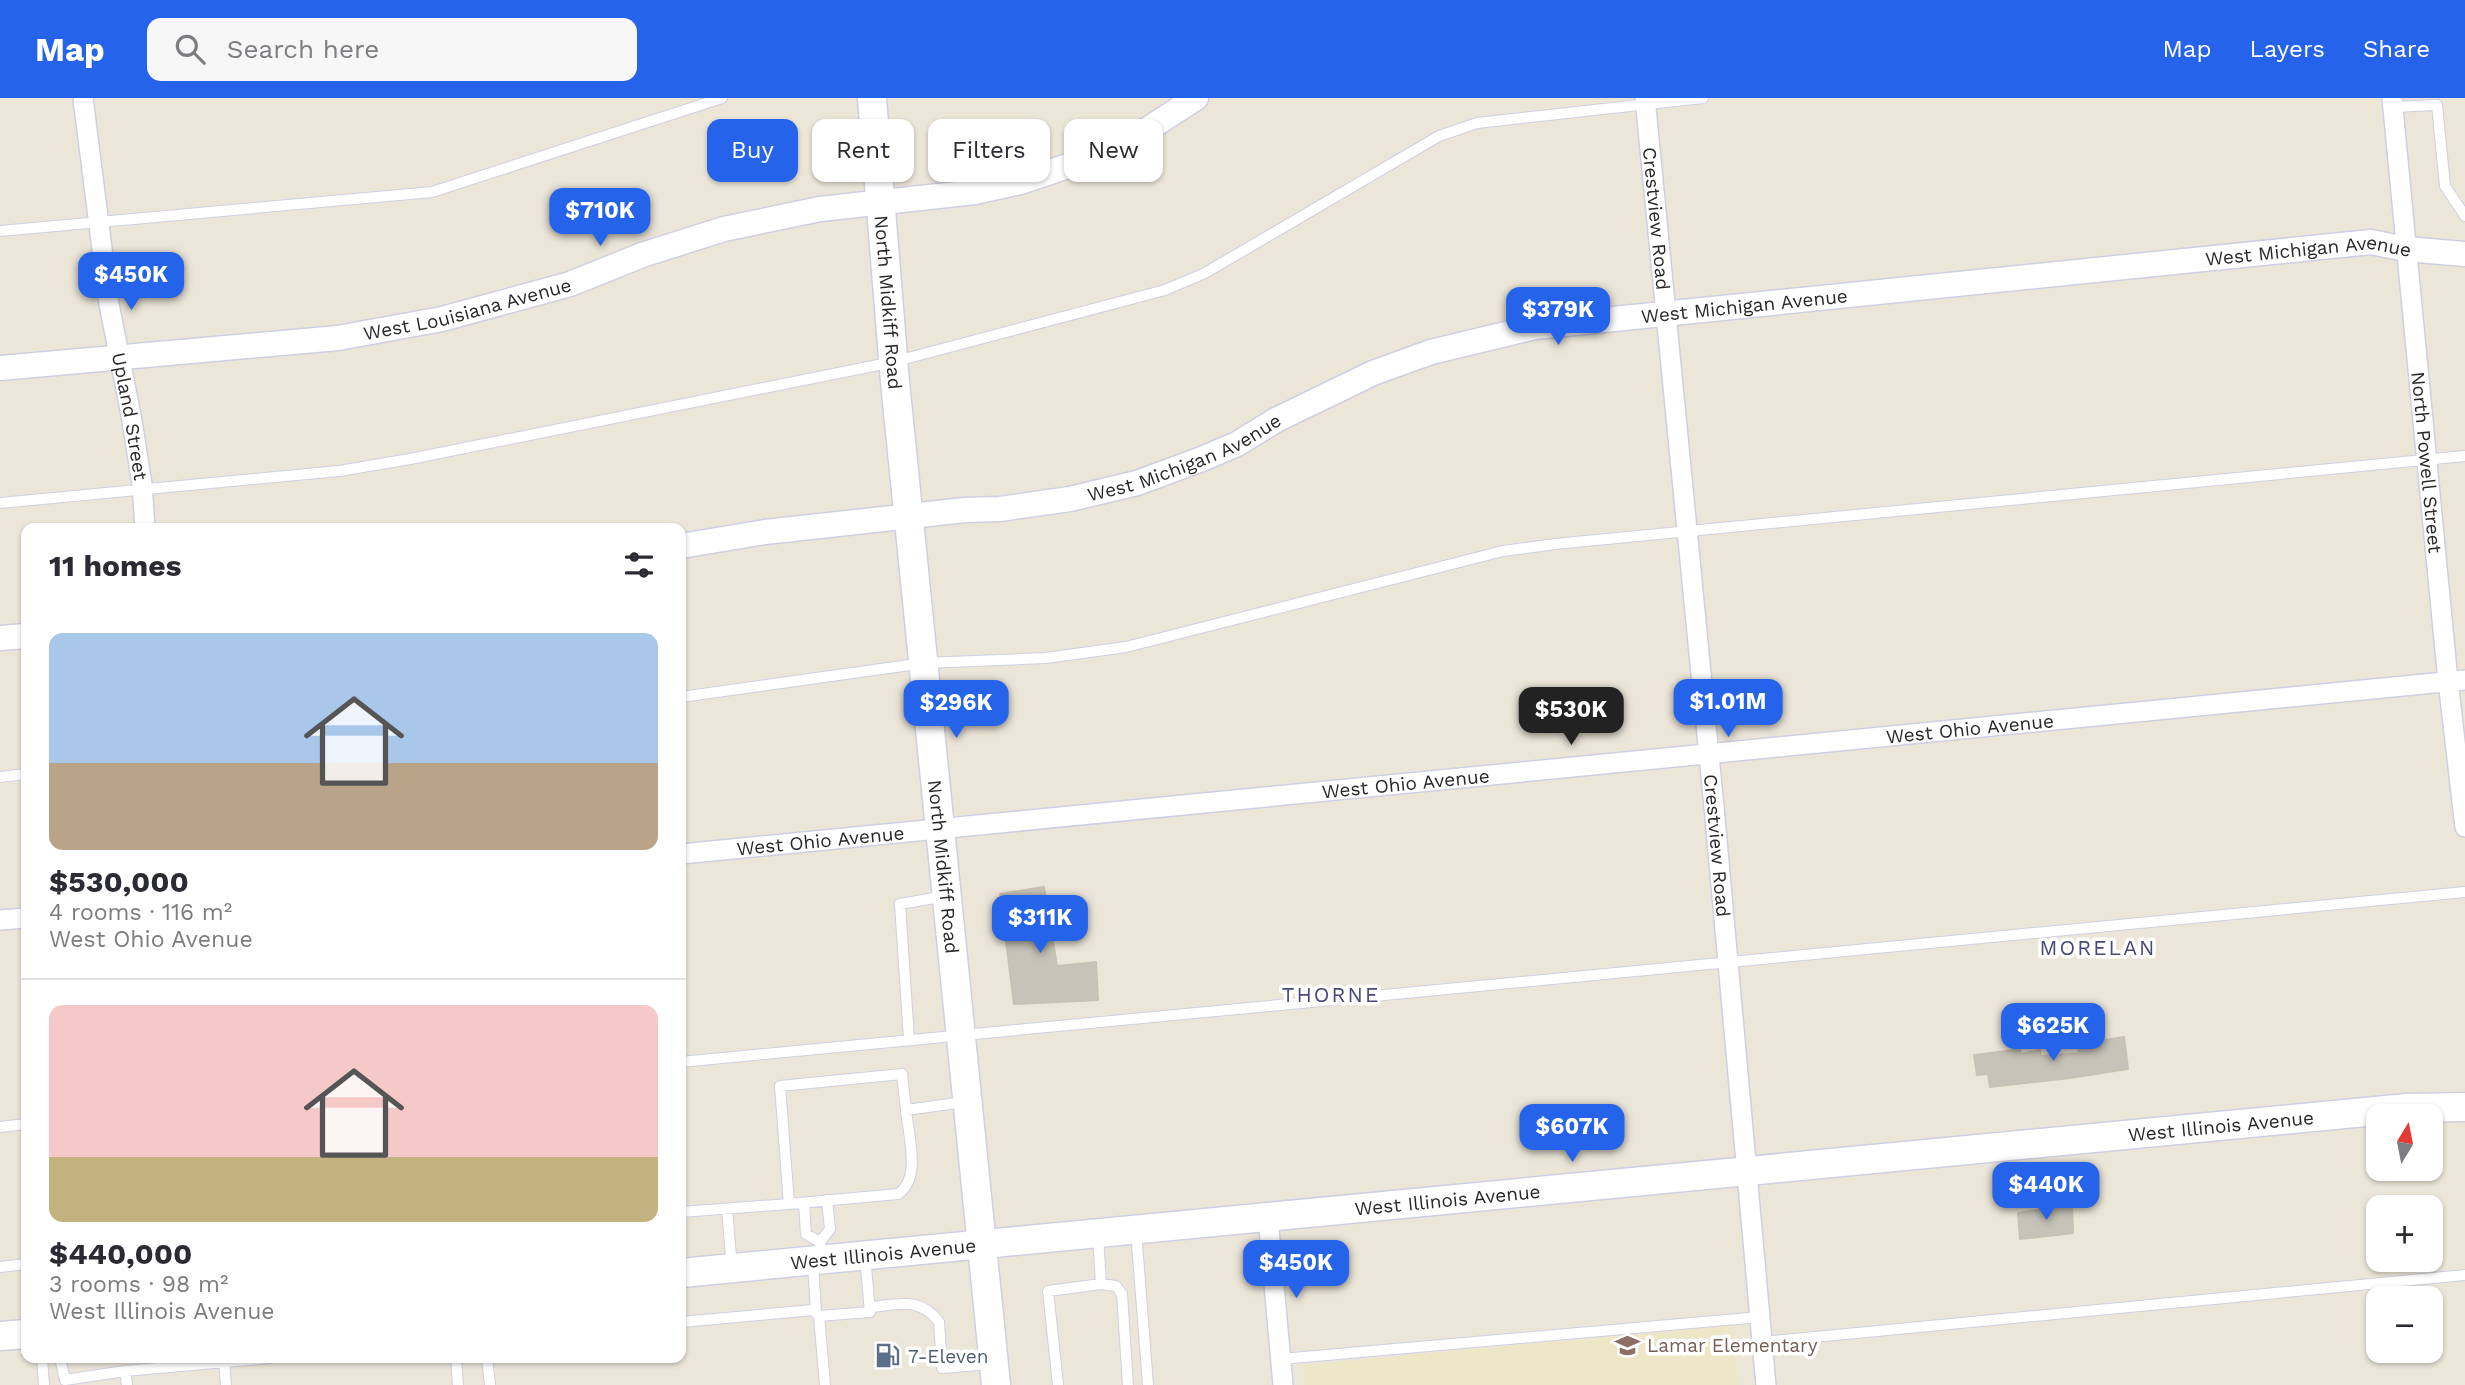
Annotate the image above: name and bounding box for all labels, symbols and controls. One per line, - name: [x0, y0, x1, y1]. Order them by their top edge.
- search box: [147, 18, 637, 81]
- text: Map: [35, 30, 105, 69]
- icon: search: [171, 30, 209, 68]
- text: Search here: [227, 34, 379, 64]
- text: Map: [2163, 35, 2211, 63]
- text: Layers: [2249, 35, 2325, 63]
- text: Share: [2363, 35, 2430, 63]
- chip: Buy: [707, 119, 798, 182]
- chip: Rent: [812, 119, 914, 182]
- chip: Filters: [928, 119, 1050, 182]
- chip: New: [1064, 119, 1163, 182]
- street label: Crestview Road: [1638, 146, 1675, 291]
- pin: $710K: [551, 188, 649, 248]
- text: $710K: [565, 197, 635, 224]
- street label: North Midkiff Road: [870, 214, 907, 391]
- street label: West Michigan Avenue: [2204, 230, 2413, 271]
- pin: $450K: [82, 252, 180, 312]
- text: $450K: [94, 261, 168, 288]
- street label: West Louisiana Avenue: [362, 273, 574, 345]
- street label: West Michigan Avenue: [1640, 284, 1849, 328]
- pin: $379K: [1509, 288, 1607, 347]
- text: $379K: [1522, 296, 1594, 323]
- street label: Upland Street: [107, 351, 152, 482]
- street label: North Powell Street: [2406, 370, 2447, 554]
- street label: West Michigan Avenue: [1085, 409, 1285, 506]
- icon: filters: [620, 546, 658, 584]
- text: 11 homes: [49, 548, 182, 583]
- icon: home: [291, 678, 417, 804]
- pin: $296K: [907, 680, 1005, 740]
- pin: $1.01M: [1671, 680, 1785, 739]
- pin: $530K: [1522, 688, 1620, 747]
- text: $1.01M: [1690, 688, 1766, 715]
- text: $296K: [920, 689, 992, 716]
- text: $530K: [1535, 696, 1607, 723]
- street label: West Ohio Avenue: [1885, 709, 2055, 748]
- street label: West Ohio Avenue: [1321, 764, 1491, 803]
- street label: Crestview Road: [1699, 773, 1735, 918]
- street label: North Midkiff Road: [923, 779, 963, 955]
- street label: West Ohio Avenue: [735, 821, 905, 861]
- text: $530,000: [49, 864, 189, 899]
- pin: $311K: [991, 896, 1089, 955]
- text: 4 rooms · 116 m²: [49, 899, 232, 926]
- text: $311K: [1008, 904, 1072, 931]
- text: West Ohio Avenue: [49, 926, 253, 953]
- district label: MORELAN: [2040, 935, 2156, 960]
- district label: THORNE: [1282, 982, 1380, 1007]
- pin: $625K: [2004, 1004, 2102, 1063]
- text: $625K: [2017, 1012, 2089, 1039]
- icon: home: [291, 1050, 417, 1176]
- pin: $607K: [1523, 1104, 1621, 1164]
- north arrow: [2366, 1104, 2443, 1181]
- map controls: [2366, 1104, 2443, 1363]
- street label: West Illinois Avenue: [2127, 1106, 2315, 1147]
- text: $607K: [1535, 1113, 1609, 1140]
- pin: $440K: [1997, 1162, 2095, 1222]
- text: $440K: [2008, 1171, 2084, 1198]
- street label: West Illinois Avenue: [1354, 1180, 1541, 1221]
- button: +: [2366, 1195, 2443, 1272]
- street label: West Illinois Avenue: [789, 1234, 977, 1275]
- text: $440,000: [49, 1236, 192, 1271]
- pin: $450K: [1247, 1240, 1345, 1300]
- text: $450K: [1259, 1249, 1333, 1276]
- text: 3 rooms · 98 m²: [49, 1271, 228, 1298]
- button: −: [2366, 1286, 2443, 1363]
- text: West Illinois Avenue: [49, 1298, 275, 1325]
- school or university icon: Lamar Elementary: [1613, 1331, 1641, 1359]
- place label: Lamar Elementary: [1647, 1334, 1818, 1357]
- fuel station icon: 7-Eleven: [874, 1342, 902, 1370]
- place label: 7-Eleven: [908, 1345, 989, 1368]

